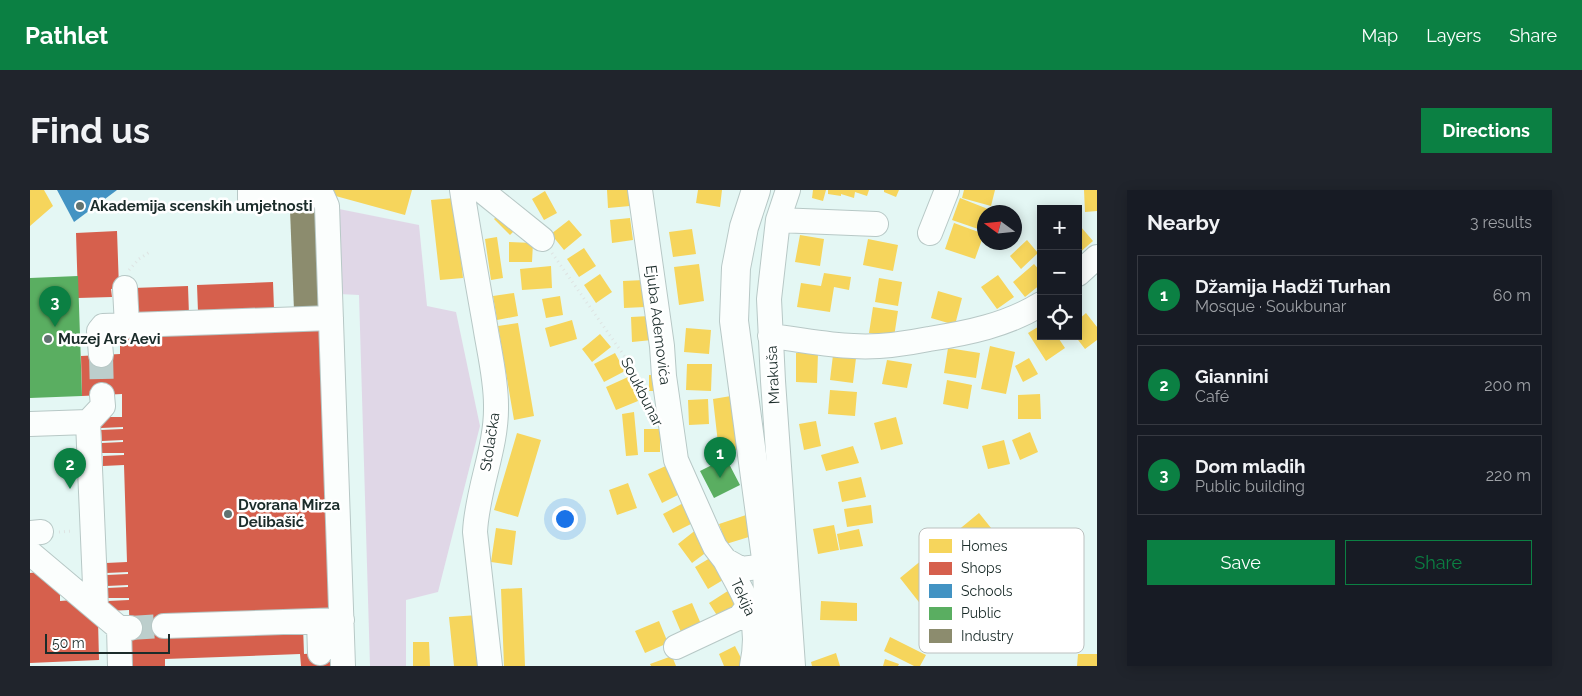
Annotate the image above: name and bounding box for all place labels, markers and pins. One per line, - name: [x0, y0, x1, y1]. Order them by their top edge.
- place label: Akademija scenskih umjetnosti: [90, 197, 313, 215]
- marker: Akademija scenskih umjetnosti: [74, 200, 86, 212]
- pin: 3: [39, 286, 71, 327]
- place label: Muzej Ars Aevi: [58, 330, 161, 348]
- marker: Muzej Ars Aevi: [42, 333, 54, 345]
- pin: 1: [704, 437, 736, 478]
- pin: 2: [54, 448, 86, 489]
- place label: Dvorana Mirza Delibašić: [238, 496, 340, 531]
- marker: Dvorana Mirza Delibašić: [222, 508, 234, 520]

